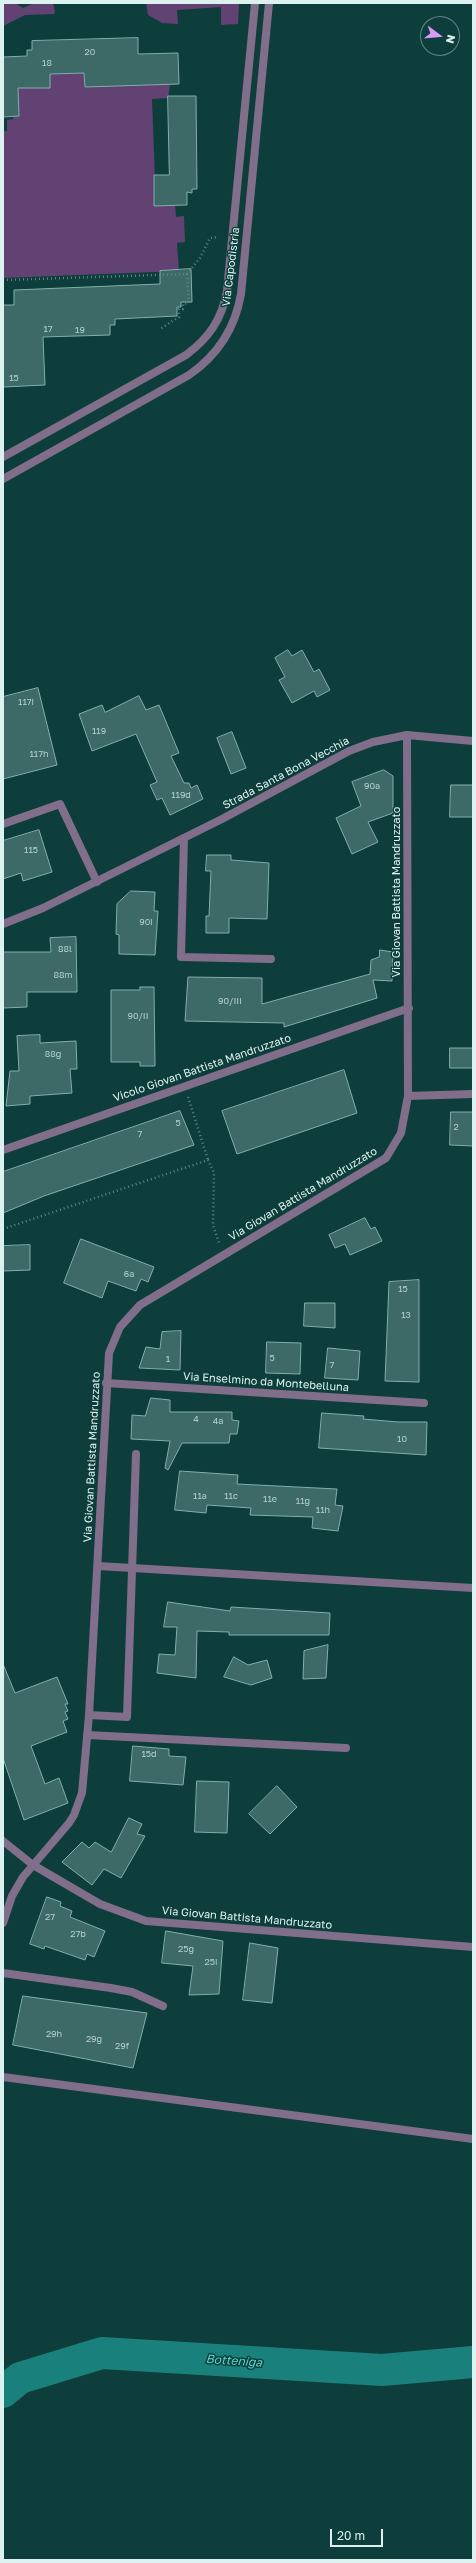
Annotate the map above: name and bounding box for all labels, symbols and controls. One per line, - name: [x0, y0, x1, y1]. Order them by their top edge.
- north arrow: [420, 16, 460, 56]
- text: N: [444, 33, 458, 45]
- house number: 20: [85, 47, 95, 57]
- house number: 18: [42, 58, 52, 68]
- street label: Via Capodistria: [220, 227, 242, 307]
- house number: 17: [43, 324, 53, 334]
- house number: 19: [75, 325, 85, 335]
- house number: 15: [9, 373, 19, 383]
- house number: 117i: [18, 697, 34, 707]
- house number: 119: [92, 726, 106, 736]
- street label: Strada Santa Bona Vecchia: [221, 734, 351, 812]
- house number: 117h: [29, 749, 49, 759]
- house number: 90a: [364, 781, 380, 791]
- house number: 119d: [171, 790, 191, 800]
- street label: Via Giovan Battista Mandruzzato: [390, 807, 404, 977]
- house number: 115: [24, 845, 38, 855]
- house number: 90i: [139, 917, 153, 927]
- house number: 88l: [58, 944, 72, 954]
- house number: 88m: [54, 970, 72, 980]
- house number: 90/III: [218, 996, 242, 1006]
- house number: 90/II: [128, 1011, 148, 1021]
- street label: Vicolo Giovan Battista Mandruzzato: [111, 1031, 293, 1105]
- house number: 88g: [45, 1049, 61, 1059]
- house number: 5: [175, 1118, 181, 1128]
- house number: 2: [453, 1122, 459, 1132]
- house number: 7: [138, 1129, 142, 1139]
- street label: Via Giovan Battista Mandruzzato: [226, 1144, 380, 1244]
- house number: 6a: [124, 1269, 134, 1279]
- house number: 15: [398, 1284, 408, 1294]
- house number: 13: [401, 1310, 411, 1320]
- house number: 5: [269, 1353, 275, 1363]
- house number: 1: [166, 1354, 170, 1364]
- house number: 7: [330, 1360, 334, 1370]
- street label: Via Enselmino da Montebelluna: [183, 1370, 349, 1394]
- street label: Via Giovan Battista Mandruzzato: [81, 1371, 103, 1543]
- house number: 4: [193, 1414, 199, 1424]
- house number: 4a: [213, 1416, 223, 1426]
- house number: 10: [397, 1434, 407, 1444]
- house number: 11a: [193, 1491, 207, 1501]
- house number: 11c: [224, 1491, 238, 1501]
- house number: 11e: [263, 1494, 277, 1504]
- house number: 11g: [296, 1496, 310, 1506]
- house number: 11h: [316, 1505, 330, 1515]
- house number: 15d: [141, 1749, 157, 1759]
- street label: Via Giovan Battista Mandruzzato: [161, 1904, 333, 1932]
- house number: 27: [45, 1912, 55, 1922]
- house number: 27b: [70, 1929, 86, 1939]
- house number: 25g: [178, 1944, 194, 1954]
- house number: 25i: [205, 1957, 217, 1967]
- house number: 29h: [46, 2029, 62, 2039]
- house number: 29g: [86, 2034, 102, 2044]
- house number: 29f: [115, 2041, 129, 2051]
- water label: Botteniga: [205, 2352, 263, 2370]
- scale bar: [332, 2521, 385, 2547]
- text: 20 m: [337, 2528, 365, 2543]

